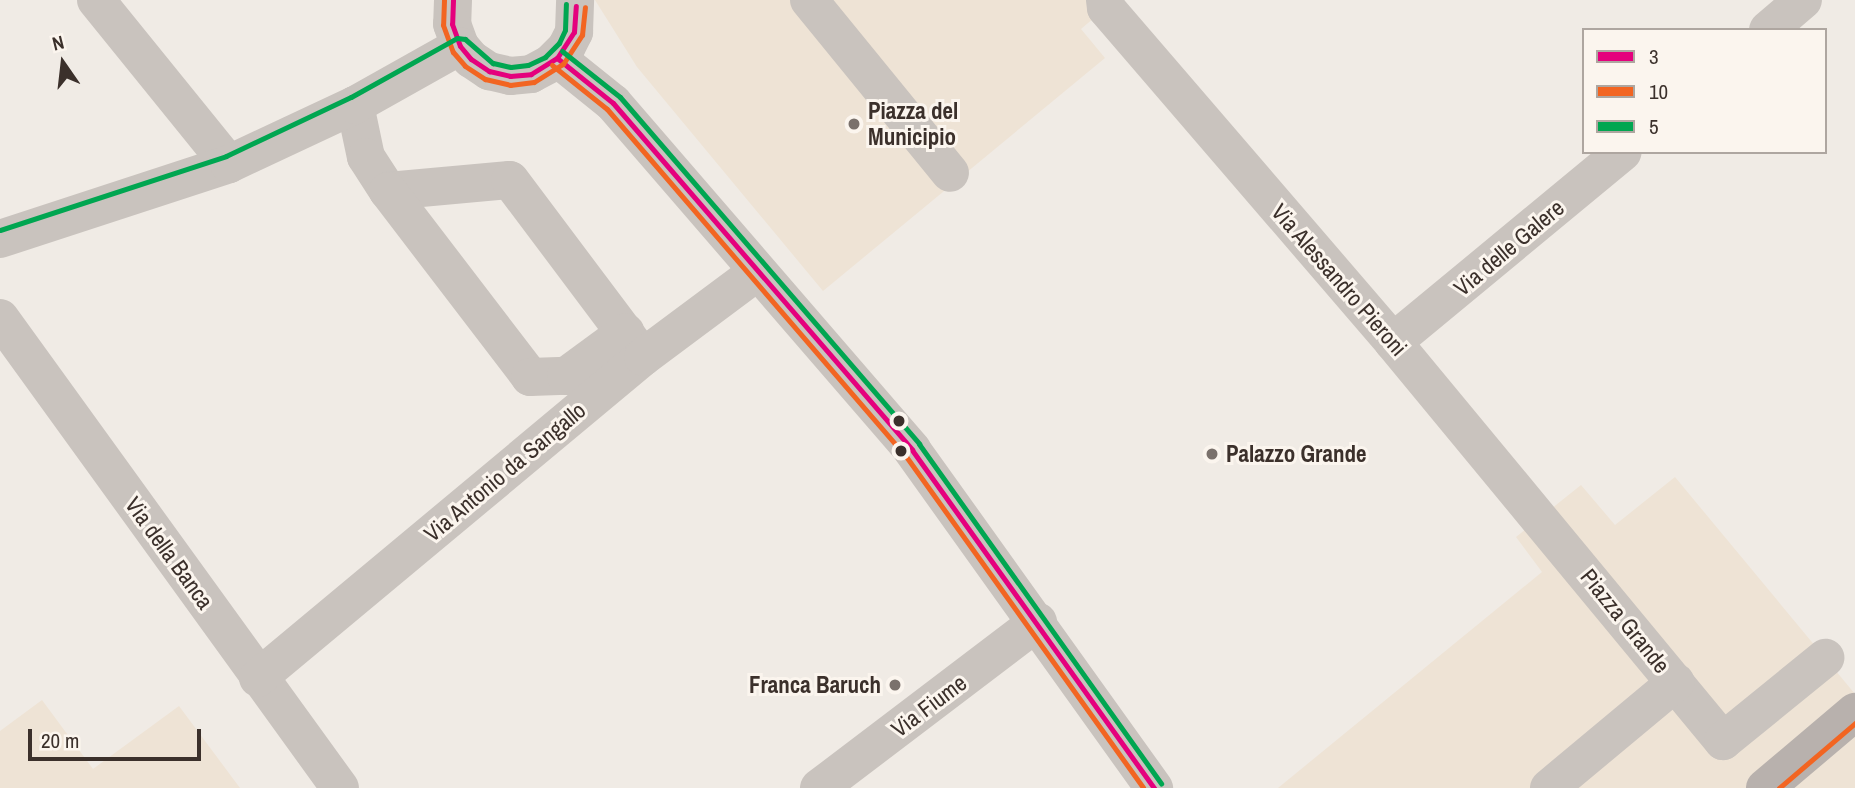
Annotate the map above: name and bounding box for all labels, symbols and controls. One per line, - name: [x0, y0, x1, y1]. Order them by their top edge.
- north arrow: [28, 28, 98, 98]
- legend: [1582, 28, 1827, 154]
- text: N: [49, 29, 67, 57]
- text: 3: [1649, 42, 1659, 71]
- text: 10: [1649, 77, 1668, 106]
- place label: Piazza del Municipio: [868, 97, 958, 151]
- text: 5: [1649, 112, 1659, 141]
- marker: Piazza del Municipio: [846, 116, 862, 132]
- street label: Via delle Galere: [1448, 194, 1570, 302]
- street label: Via Alessandro Pieroni: [1265, 198, 1413, 362]
- street label: Via Antonio da Sangallo: [418, 396, 592, 548]
- unlabelled marker: [892, 414, 906, 428]
- place label: Palazzo Grande: [1226, 440, 1366, 468]
- unlabelled marker: [894, 444, 908, 458]
- marker: Palazzo Grande: [1204, 446, 1220, 462]
- street label: Via della Banca: [119, 492, 219, 614]
- street label: Piazza Grande: [1575, 563, 1675, 679]
- street label: Via Fiume: [886, 669, 972, 743]
- place label: Franca Baruch: [749, 671, 881, 699]
- marker: Franca Baruch: [887, 677, 903, 693]
- scale bar: [32, 714, 205, 758]
- text: 20 m: [41, 726, 79, 755]

